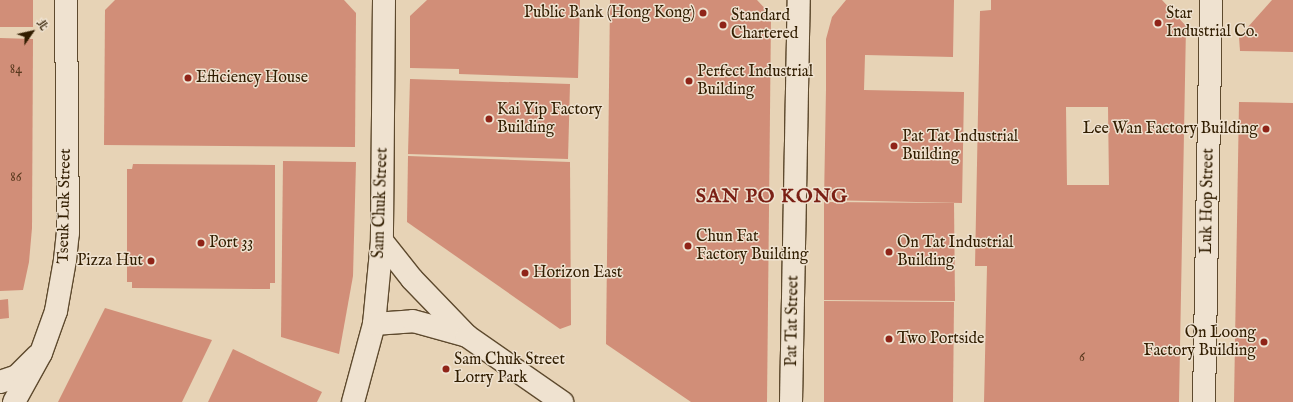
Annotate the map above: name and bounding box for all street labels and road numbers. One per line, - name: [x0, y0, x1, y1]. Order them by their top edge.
- street label: Sam Chuk Street: [369, 147, 393, 259]
- street label: Tseuk Luk Street: [54, 148, 76, 264]
- street label: Luk Hop Street: [1197, 148, 1219, 254]
- street label: Pat Tat Street: [783, 275, 803, 367]

